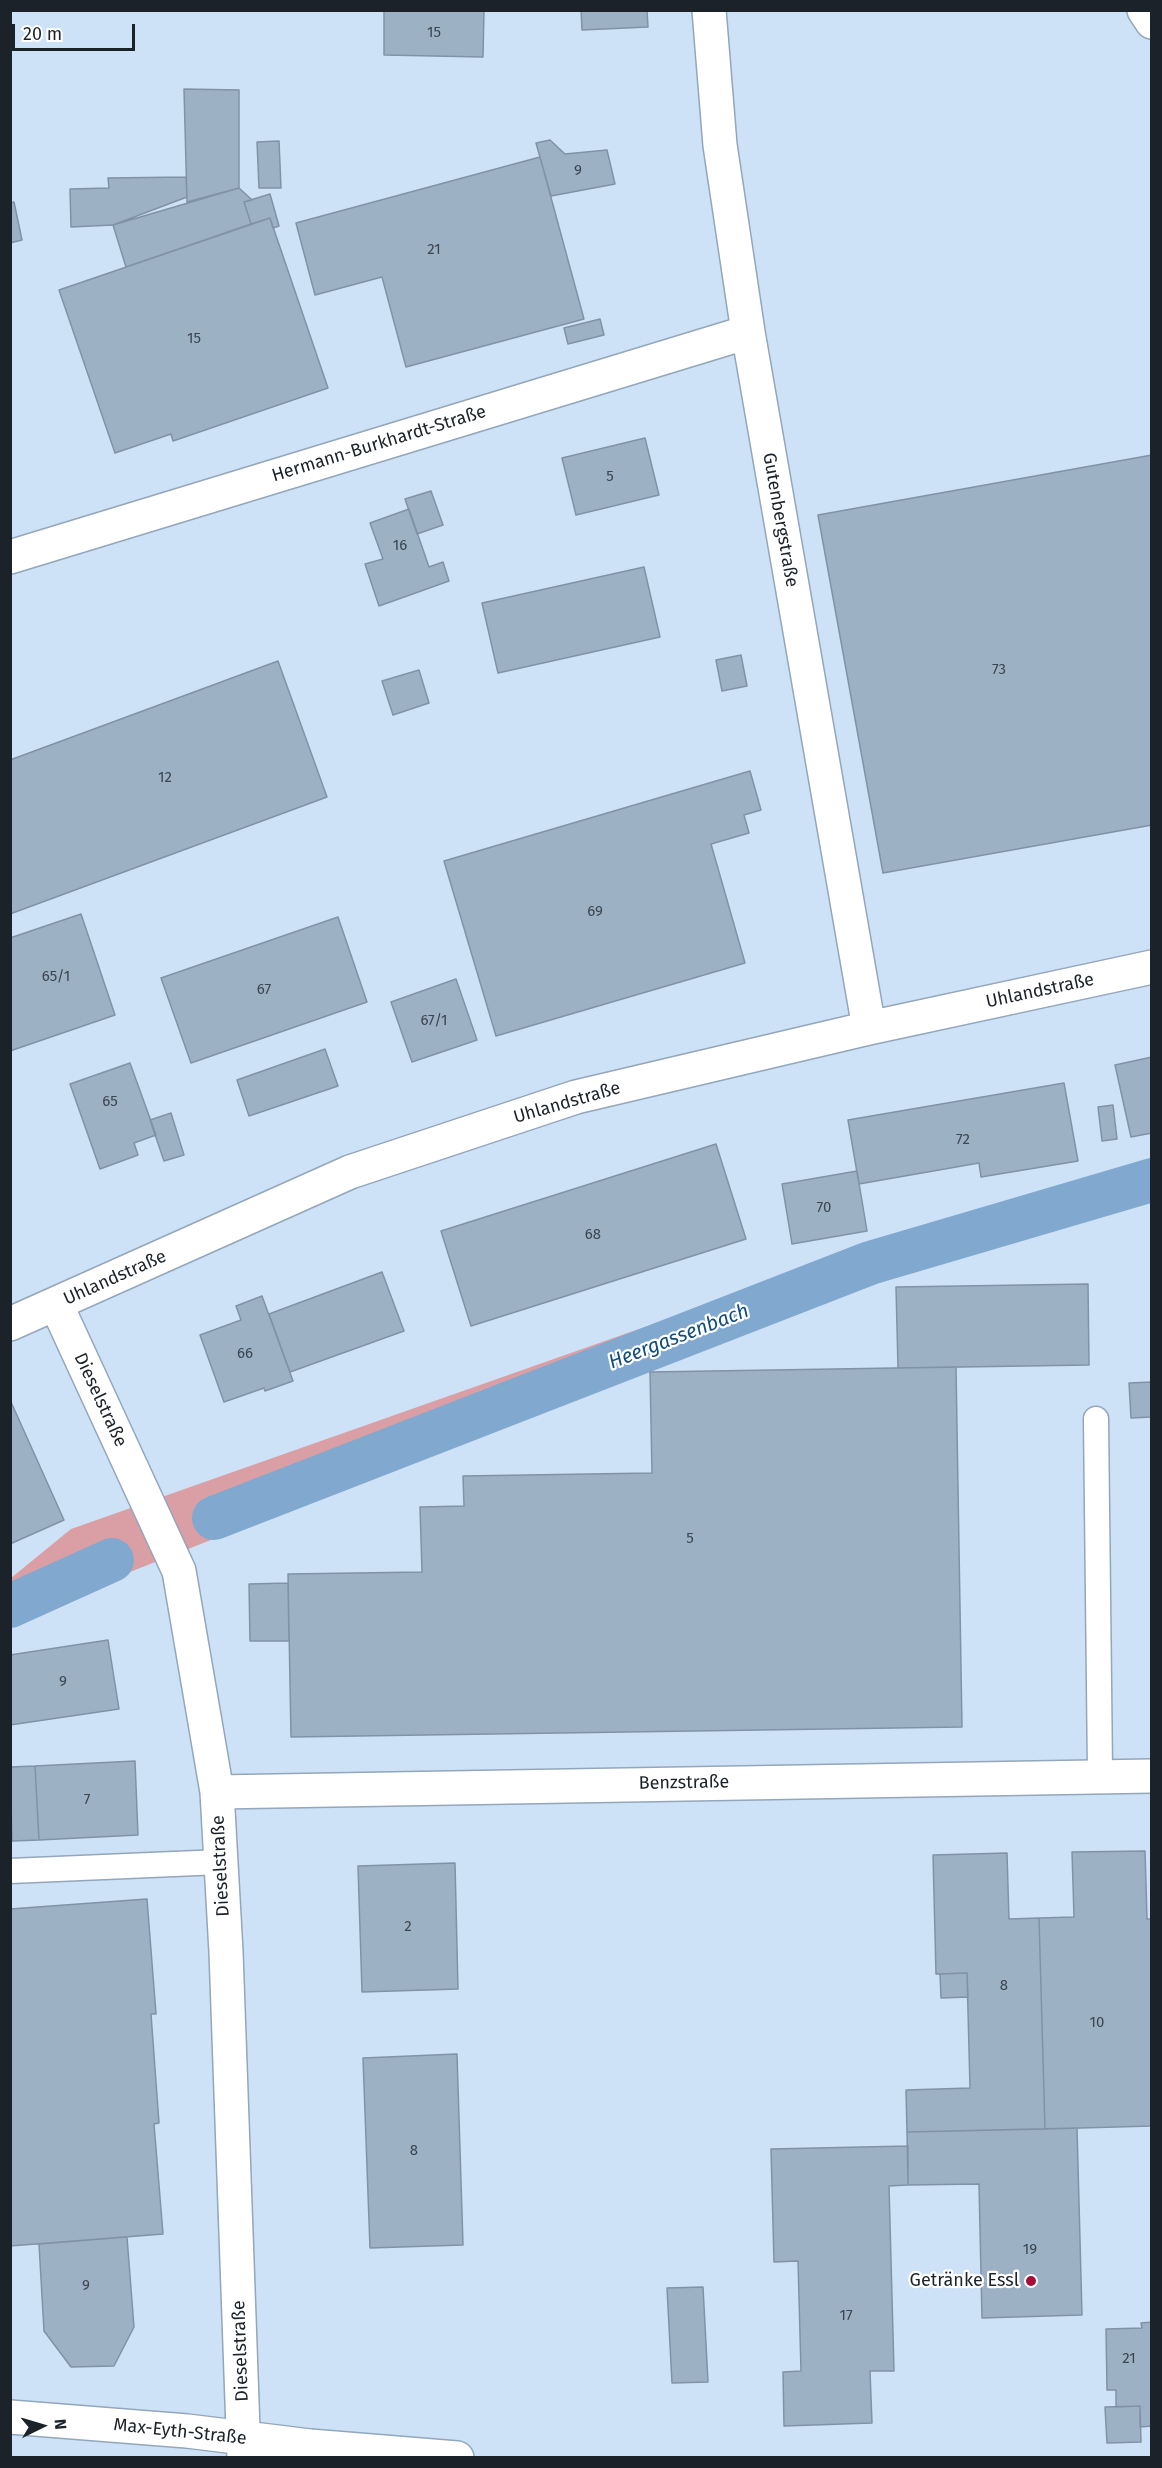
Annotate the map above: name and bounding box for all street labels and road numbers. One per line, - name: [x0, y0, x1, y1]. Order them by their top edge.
- street label: Hermann-Burkhardt-Straße: [269, 401, 489, 487]
- street label: Gutenbergstraße: [758, 451, 802, 589]
- street label: Uhlandstraße: [984, 969, 1096, 1013]
- street label: Uhlandstraße: [511, 1077, 623, 1129]
- street label: Uhlandstraße: [60, 1246, 170, 1310]
- street label: Dieselstraße: [69, 1349, 131, 1451]
- street label: Benzstraße: [639, 1771, 729, 1795]
- street label: Dieselstraße: [208, 1815, 234, 1917]
- street label: Dieselstraße: [228, 2300, 254, 2402]
- street label: Max-Eyth-Straße: [112, 2414, 248, 2450]

